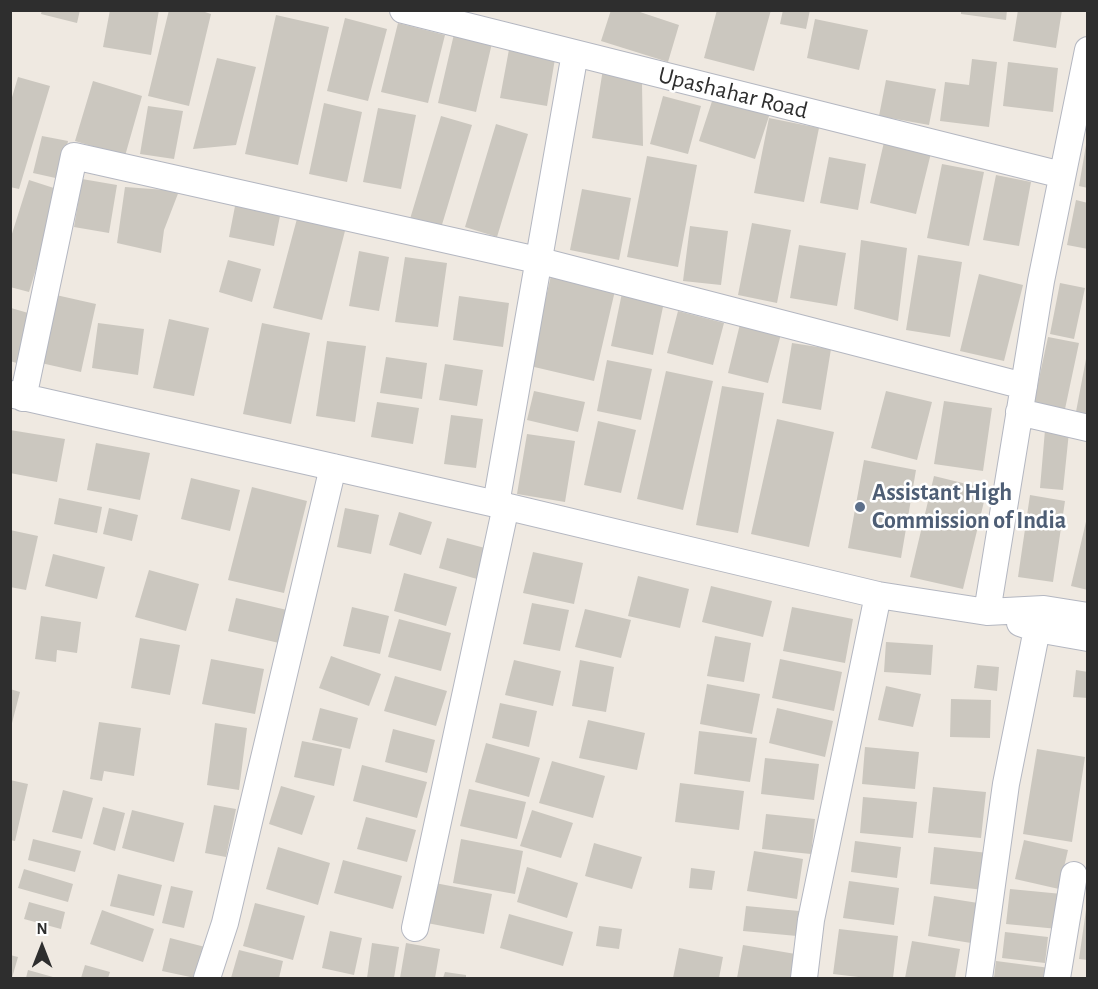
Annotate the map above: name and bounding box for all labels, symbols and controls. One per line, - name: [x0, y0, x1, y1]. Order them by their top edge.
- street label: Upashahar Road: [655, 61, 811, 125]
- place label: Assistant High Commission of India: [872, 479, 1066, 535]
- marker: Assistant High Commission of India: [853, 500, 867, 514]
- north arrow: [12, 917, 72, 977]
- text: N: [36, 921, 48, 937]

